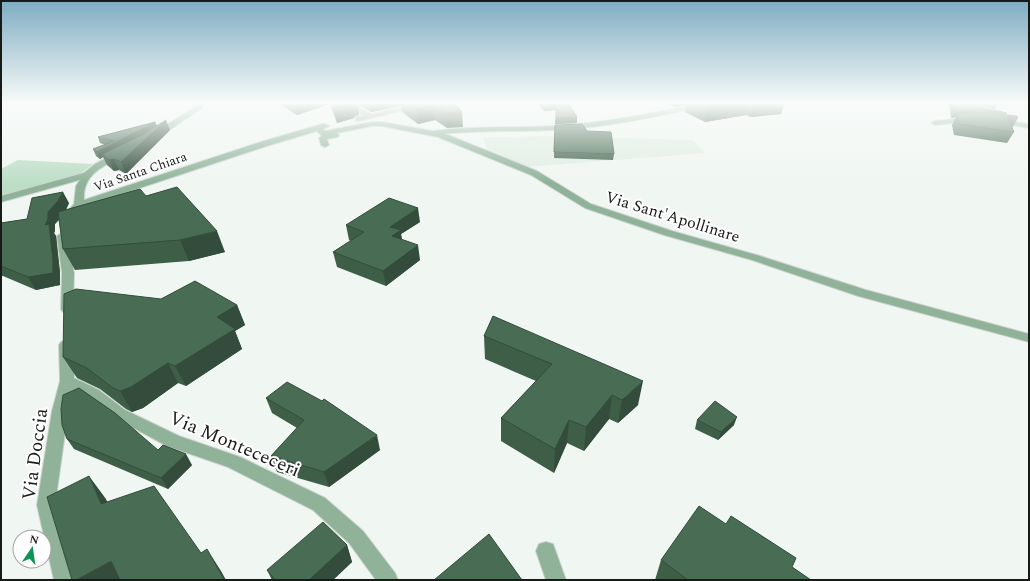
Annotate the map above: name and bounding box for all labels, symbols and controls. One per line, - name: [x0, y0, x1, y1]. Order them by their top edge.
- street label: Via Santa Chiara: [91, 146, 190, 197]
- street label: Via Sant'Apollinare: [602, 185, 743, 249]
- street label: Via Montececeri: [164, 404, 304, 485]
- street label: Via Doccia: [15, 406, 56, 502]
- north arrow: [12, 529, 52, 569]
- text: N: [28, 530, 40, 549]

